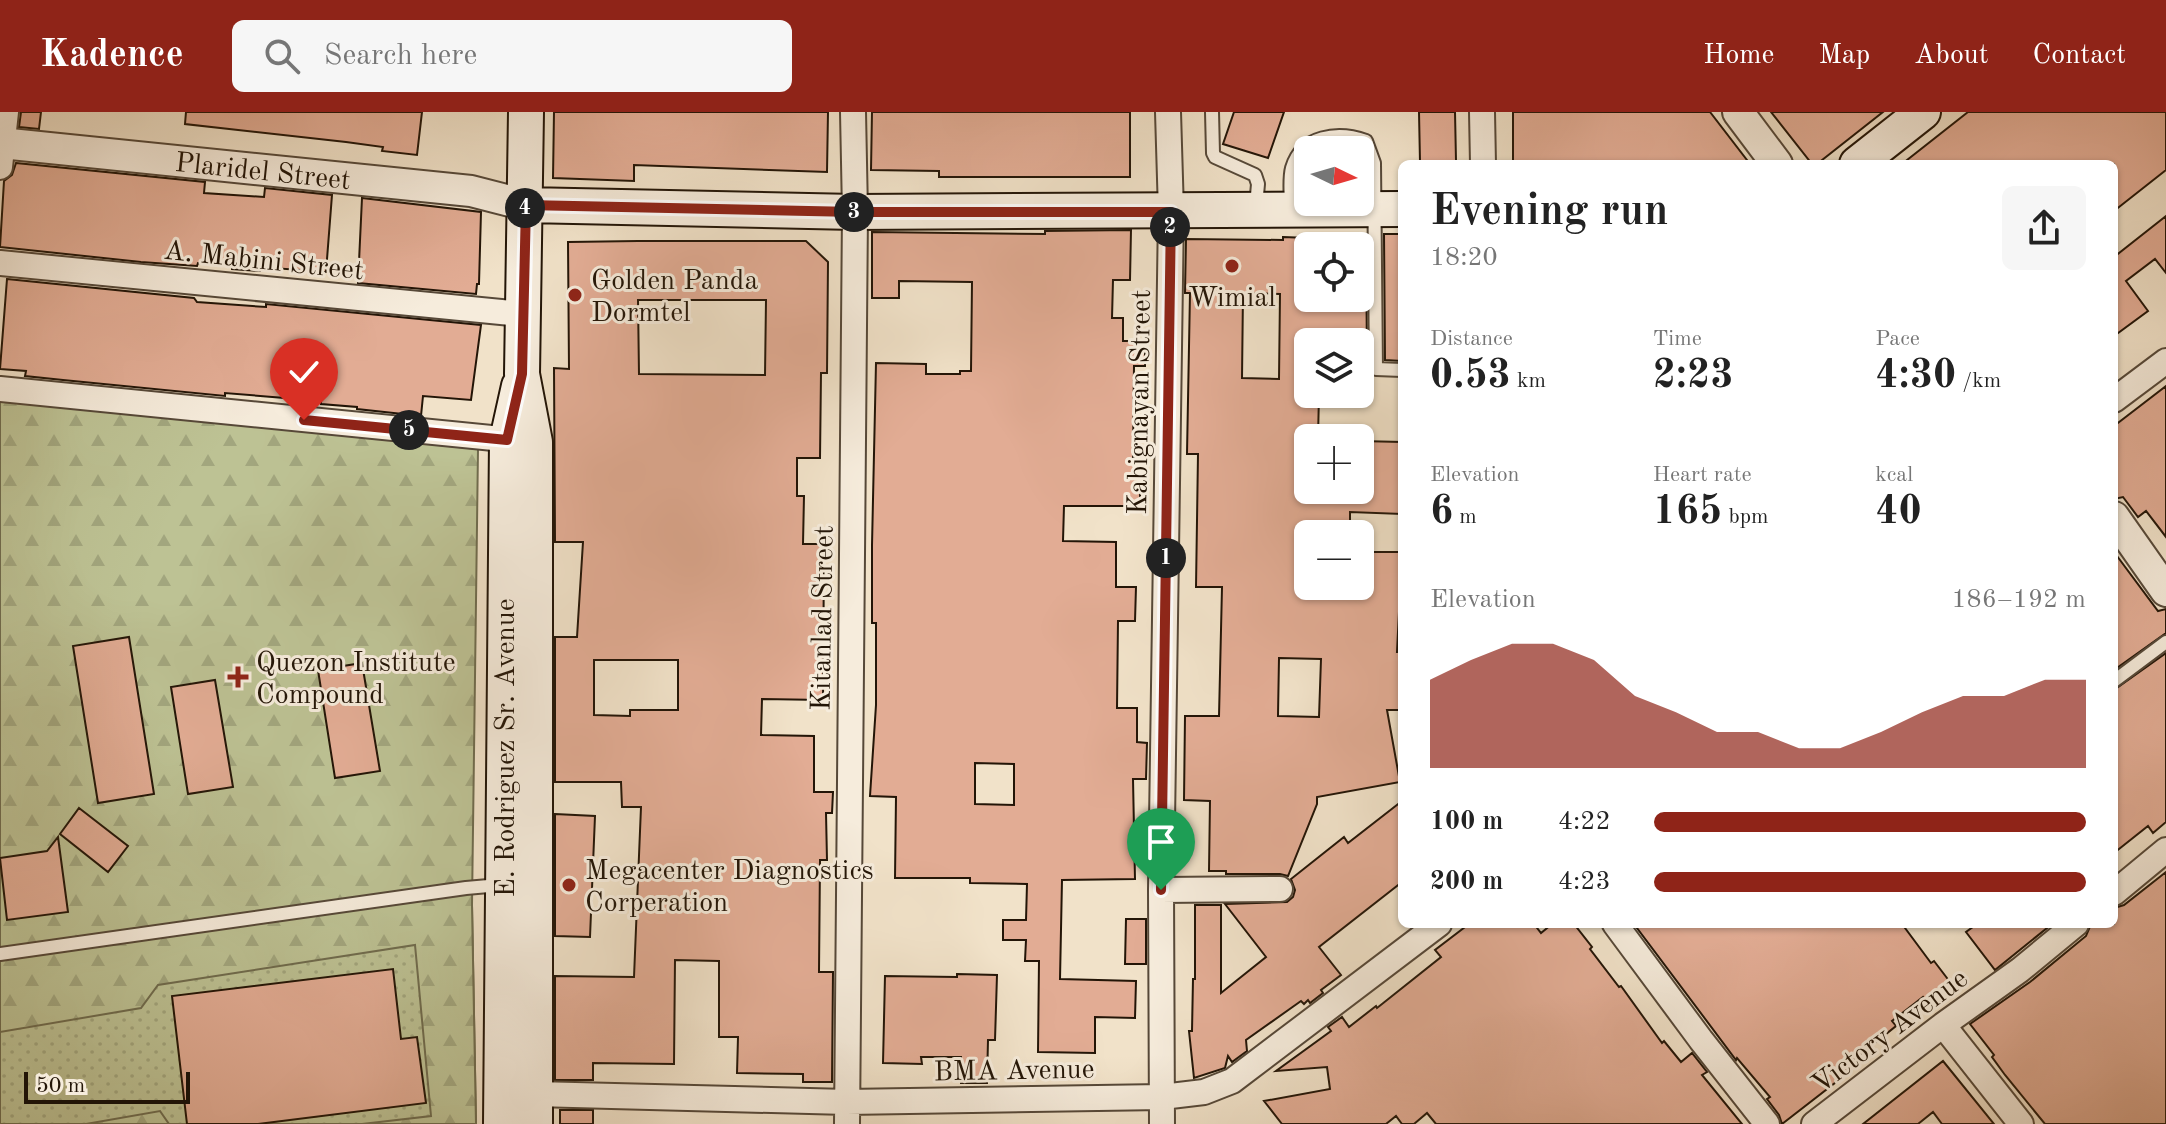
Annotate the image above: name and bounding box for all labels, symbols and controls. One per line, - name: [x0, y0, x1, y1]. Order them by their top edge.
- search box: [232, 20, 792, 92]
- icon: search: [260, 34, 304, 78]
- text: Kadence: [40, 37, 184, 75]
- text: Search here: [324, 41, 477, 71]
- text: Home: [1703, 42, 1774, 70]
- text: Map: [1818, 42, 1870, 70]
- text: About: [1914, 42, 1989, 70]
- text: Contact: [2033, 42, 2126, 70]
- north arrow: [1294, 136, 1374, 216]
- map controls: [1294, 136, 1374, 600]
- street label: Plaridel Street: [173, 150, 352, 196]
- button: share: [2002, 186, 2086, 270]
- pin: 4: [505, 188, 545, 228]
- text: Evening run: [1430, 190, 1668, 234]
- pin: 3: [834, 192, 874, 232]
- text: 4: [519, 197, 531, 219]
- text: 3: [848, 201, 860, 223]
- pin: 2: [1150, 207, 1190, 247]
- text: 2: [1164, 216, 1176, 238]
- button: locate: [1294, 232, 1374, 312]
- street label: A. Mabini Street: [162, 238, 365, 286]
- text: 18:20: [1430, 245, 1498, 271]
- marker: Wimial: [1223, 257, 1241, 275]
- place label: Golden Panda Dormtel: [591, 268, 758, 328]
- place label: Wimial: [1188, 285, 1276, 313]
- marker: Golden Panda Dormtel: [566, 286, 584, 304]
- street label: Kabignayan Street: [1125, 289, 1157, 515]
- button: layers: [1294, 328, 1374, 408]
- text: Distance: [1430, 328, 1513, 350]
- text: Time: [1653, 328, 1702, 350]
- text: Pace: [1875, 328, 1920, 350]
- pin: [270, 338, 338, 420]
- icon: check: [282, 350, 326, 394]
- text: 0.53: [1430, 357, 1511, 397]
- text: 2:23: [1653, 357, 1733, 397]
- text: 4:30: [1875, 357, 1956, 397]
- text: km: [1511, 370, 1546, 392]
- text: /km: [1956, 370, 2001, 392]
- pin: 5: [389, 410, 429, 450]
- text: 5: [403, 419, 415, 441]
- button: +: [1294, 424, 1374, 504]
- text: Elevation: [1430, 464, 1520, 486]
- text: Heart rate: [1653, 464, 1752, 486]
- text: kcal: [1875, 464, 1913, 486]
- text: 6: [1430, 493, 1453, 533]
- text: 165: [1653, 493, 1722, 533]
- text: 40: [1875, 493, 1922, 533]
- text: m: [1453, 506, 1477, 528]
- text: bpm: [1722, 506, 1769, 528]
- button: −: [1294, 520, 1374, 600]
- street label: Kitanlad Street: [808, 525, 840, 711]
- pin: 1: [1146, 538, 1186, 578]
- text: 1: [1160, 547, 1172, 569]
- text: Elevation: [1430, 587, 1536, 613]
- text: 186–192 m: [1951, 587, 2086, 613]
- street label: E. Rodriguez Sr. Avenue: [493, 598, 521, 898]
- place label: Quezon Institute Compound: [256, 650, 456, 710]
- marker: Quezon Institute Compound: [227, 666, 249, 688]
- pin: [1127, 808, 1195, 890]
- text: 100 m: [1430, 809, 1503, 835]
- text: 4:22: [1558, 809, 1611, 835]
- icon: arrive: [1139, 820, 1183, 864]
- place label: Megacenter Diagnostics Corperation: [585, 858, 874, 918]
- text: 200 m: [1430, 869, 1503, 895]
- text: 4:23: [1558, 869, 1611, 895]
- marker: Megacenter Diagnostics Corperation: [560, 876, 578, 894]
- street label: Victory Avenue: [1808, 965, 1974, 1100]
- street label: BMA Avenue: [933, 1057, 1095, 1087]
- scale bar: [24, 1068, 190, 1104]
- text: 50 m: [36, 1075, 85, 1097]

